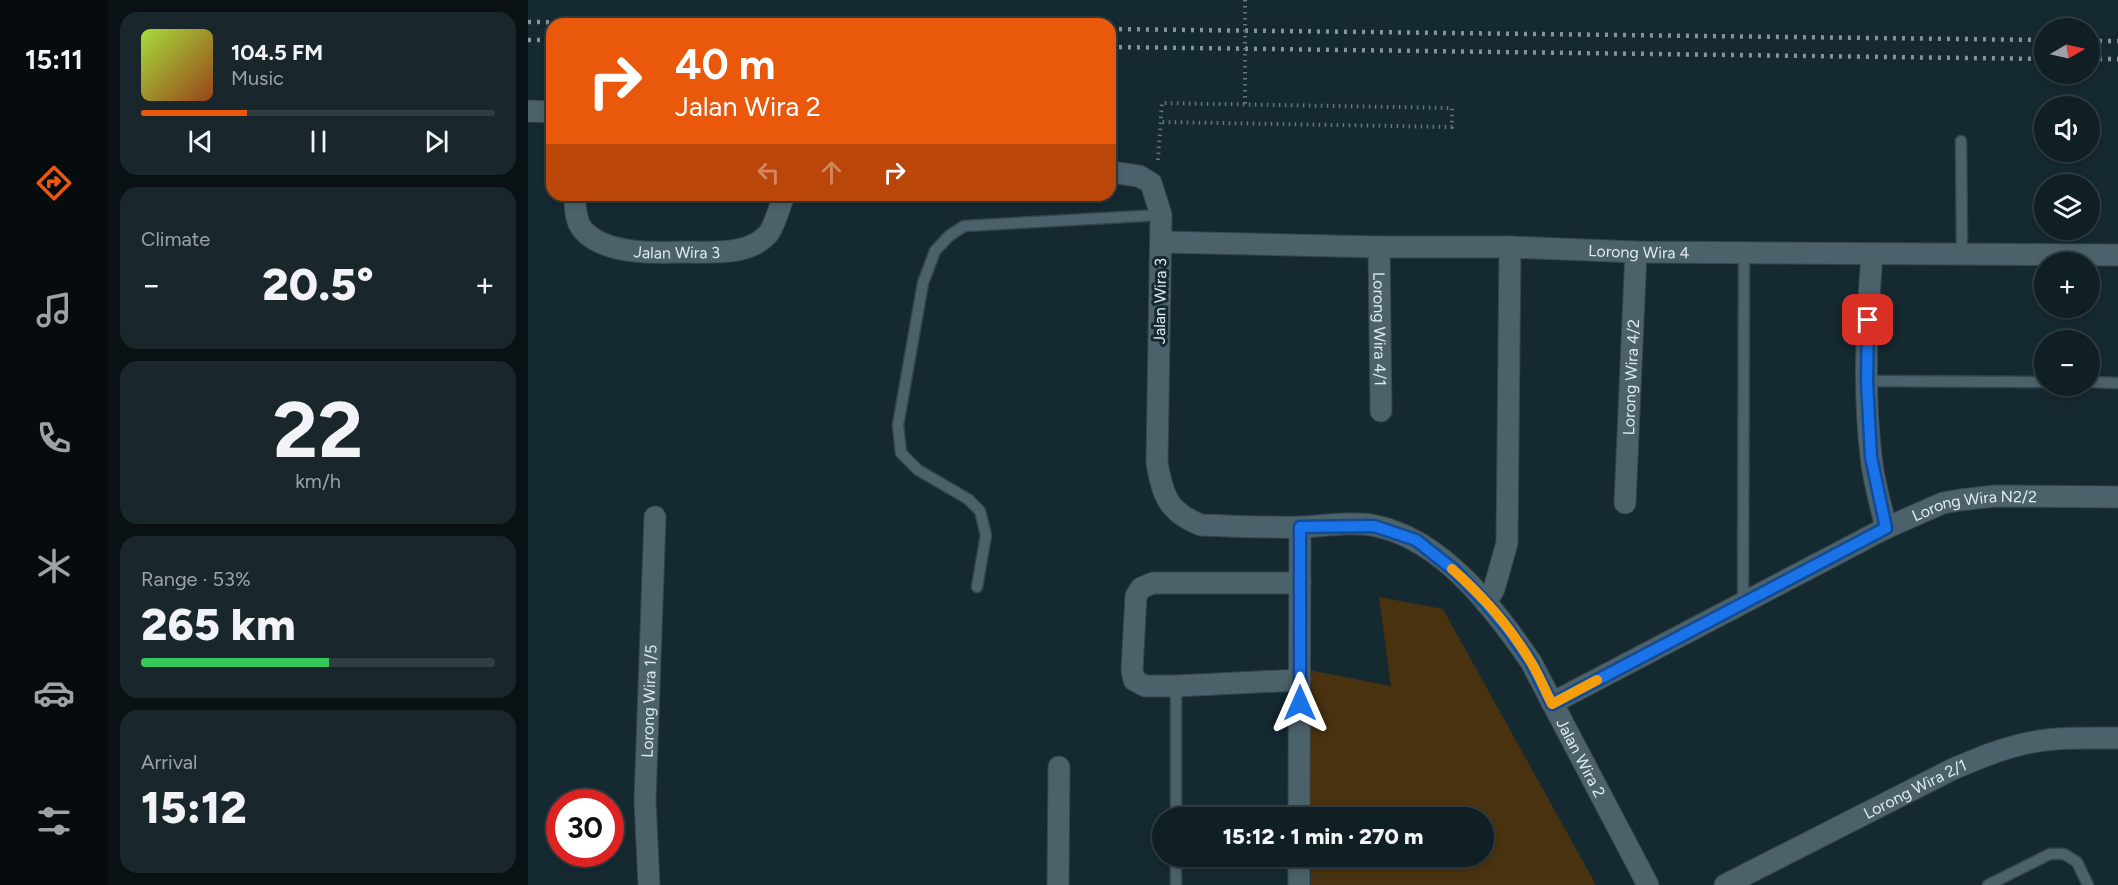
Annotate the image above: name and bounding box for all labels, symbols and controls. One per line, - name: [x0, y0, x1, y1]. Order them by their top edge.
- north arrow: [2034, 18, 2100, 84]
- map controls: [2034, 18, 2100, 396]
- text: 104.5 FM: [231, 39, 323, 66]
- text: 40 m: [675, 39, 775, 90]
- icon: right: [576, 42, 654, 120]
- text: 15:11: [25, 43, 83, 76]
- text: Music: [231, 66, 284, 90]
- text: Jalan Wira 2: [675, 90, 821, 123]
- button: sound: [2034, 96, 2100, 162]
- icon: previous: [184, 125, 217, 158]
- icon: pause: [302, 125, 335, 158]
- icon: next: [420, 125, 453, 158]
- icon: left: [752, 156, 785, 189]
- icon: ahead: [815, 156, 848, 189]
- icon: right: [878, 156, 911, 189]
- icon: directions: [33, 162, 75, 204]
- button: layers: [2034, 174, 2100, 240]
- text: Climate: [141, 227, 210, 251]
- street label: Lorong Wira 4: [1588, 241, 1690, 262]
- street label: Jalan Wira 3: [633, 242, 720, 262]
- button: +: [2034, 252, 2100, 318]
- text: 20.5°: [262, 257, 374, 311]
- street label: Jalan Wira 3: [1150, 258, 1170, 344]
- text: −: [141, 265, 162, 304]
- text: +: [474, 265, 495, 304]
- street label: Lorong Wira 4/1: [1370, 272, 1390, 386]
- icon: music: [33, 289, 75, 331]
- pin: [1842, 294, 1893, 345]
- icon: arrive: [1851, 303, 1884, 336]
- street label: Lorong Wira 4/2: [1618, 319, 1643, 436]
- button: −: [2034, 330, 2100, 396]
- text: 22: [273, 383, 363, 477]
- icon: phone: [33, 417, 75, 459]
- text: km/h: [295, 469, 341, 493]
- street label: Lorong Wira N2/2: [1909, 486, 2037, 525]
- icon: climate: [33, 545, 75, 587]
- text: Range · 53%: [141, 567, 251, 591]
- text: 265 km: [141, 597, 296, 651]
- street label: Lorong Wira 1/5: [637, 644, 660, 758]
- position arrow: [1268, 671, 1332, 735]
- icon: car: [33, 672, 75, 714]
- street label: Jalan Wira 2: [1553, 715, 1610, 800]
- text: Arrival: [141, 750, 197, 774]
- street label: Lorong Wira 2/1: [1860, 755, 1969, 823]
- text: 15:12: [141, 780, 247, 834]
- speed limit sign: 30: [546, 789, 624, 867]
- icon: filters: [33, 800, 75, 842]
- text: 15:12 · 1 min · 270 m: [1223, 823, 1423, 850]

